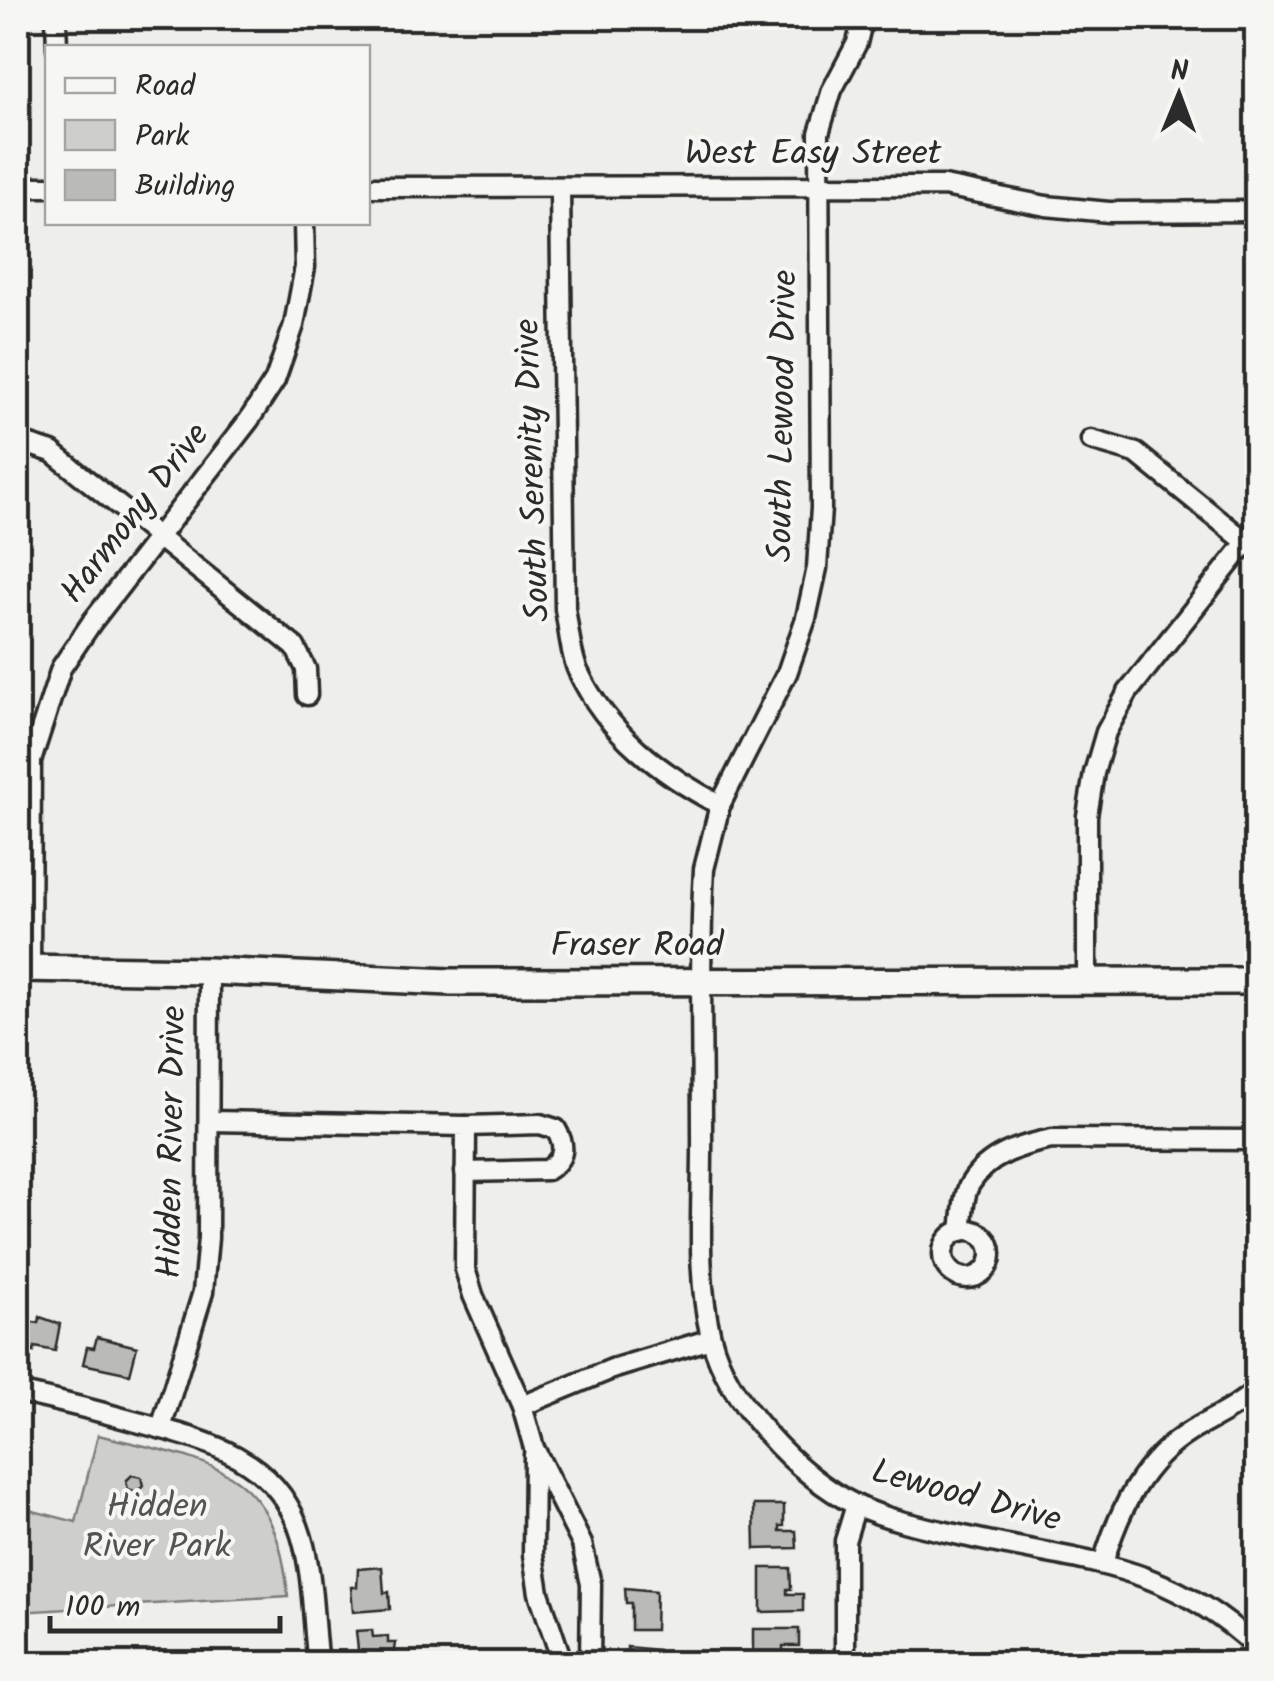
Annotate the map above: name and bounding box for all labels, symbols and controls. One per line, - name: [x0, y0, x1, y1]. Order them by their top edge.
- legend: [45, 45, 370, 225]
- north arrow: [1129, 45, 1229, 145]
- text: N: [1170, 50, 1189, 95]
- text: Road: [135, 63, 196, 111]
- text: Park: [135, 113, 190, 161]
- street label: West Easy Street: [685, 127, 942, 183]
- text: Building: [135, 163, 235, 211]
- street label: South Lewood Drive: [753, 269, 815, 563]
- street label: South Serenity Drive: [501, 317, 567, 623]
- street label: Harmony Drive: [47, 411, 225, 617]
- street label: Fraser Road: [551, 919, 725, 975]
- street label: Hidden River Drive: [143, 1005, 203, 1279]
- street label: Lewood Drive: [865, 1445, 1067, 1549]
- park label: Hidden River Park: [83, 1480, 232, 1576]
- scale bar: [50, 1571, 280, 1633]
- text: 100 m: [65, 1584, 140, 1632]

